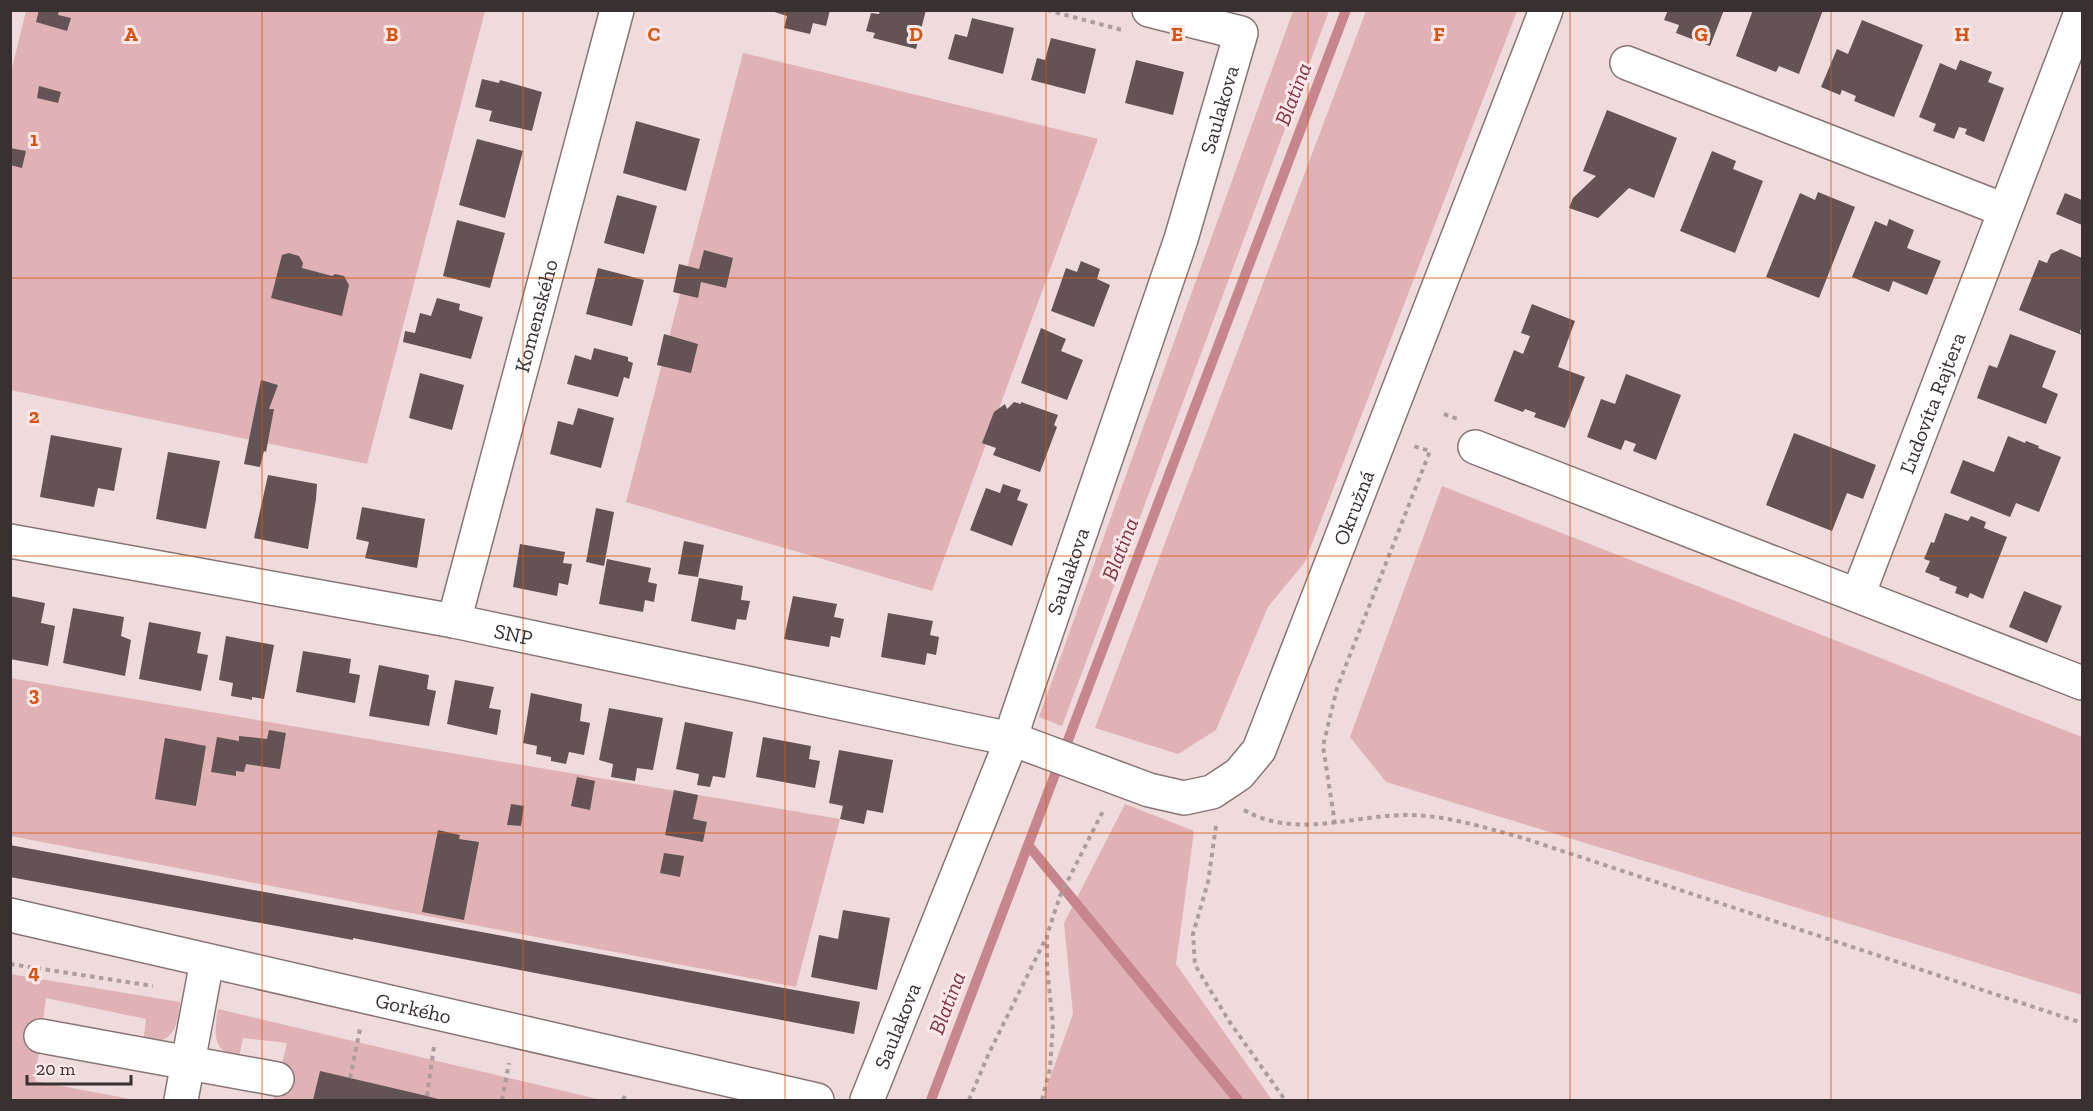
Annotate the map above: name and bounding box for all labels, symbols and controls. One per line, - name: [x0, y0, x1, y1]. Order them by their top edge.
- text: A: [124, 22, 138, 46]
- text: B: [386, 22, 398, 46]
- text: C: [648, 22, 661, 46]
- text: D: [909, 22, 923, 46]
- text: E: [1171, 22, 1183, 46]
- text: F: [1433, 22, 1445, 46]
- text: G: [1694, 22, 1708, 46]
- text: H: [1954, 22, 1970, 46]
- water label: Blatina: [1269, 59, 1317, 129]
- street label: Saulakova: [1194, 62, 1243, 156]
- text: 1: [30, 127, 38, 151]
- street label: Komenského: [508, 256, 562, 375]
- street label: Ľudovíta Rajtera: [1893, 328, 1970, 477]
- text: 2: [29, 404, 40, 428]
- street label: Okružná: [1327, 466, 1379, 549]
- water label: Blatina: [1096, 514, 1144, 584]
- street label: Saulakova: [1041, 524, 1094, 618]
- street label: SNP: [492, 617, 535, 650]
- text: 3: [29, 682, 40, 706]
- text: 4: [28, 960, 40, 984]
- water label: Blatina: [923, 968, 971, 1038]
- street label: Saulakova: [868, 979, 925, 1073]
- street label: Gorkého: [373, 987, 454, 1028]
- scale bar: [27, 1048, 130, 1086]
- text: 20 m: [36, 1058, 76, 1080]

